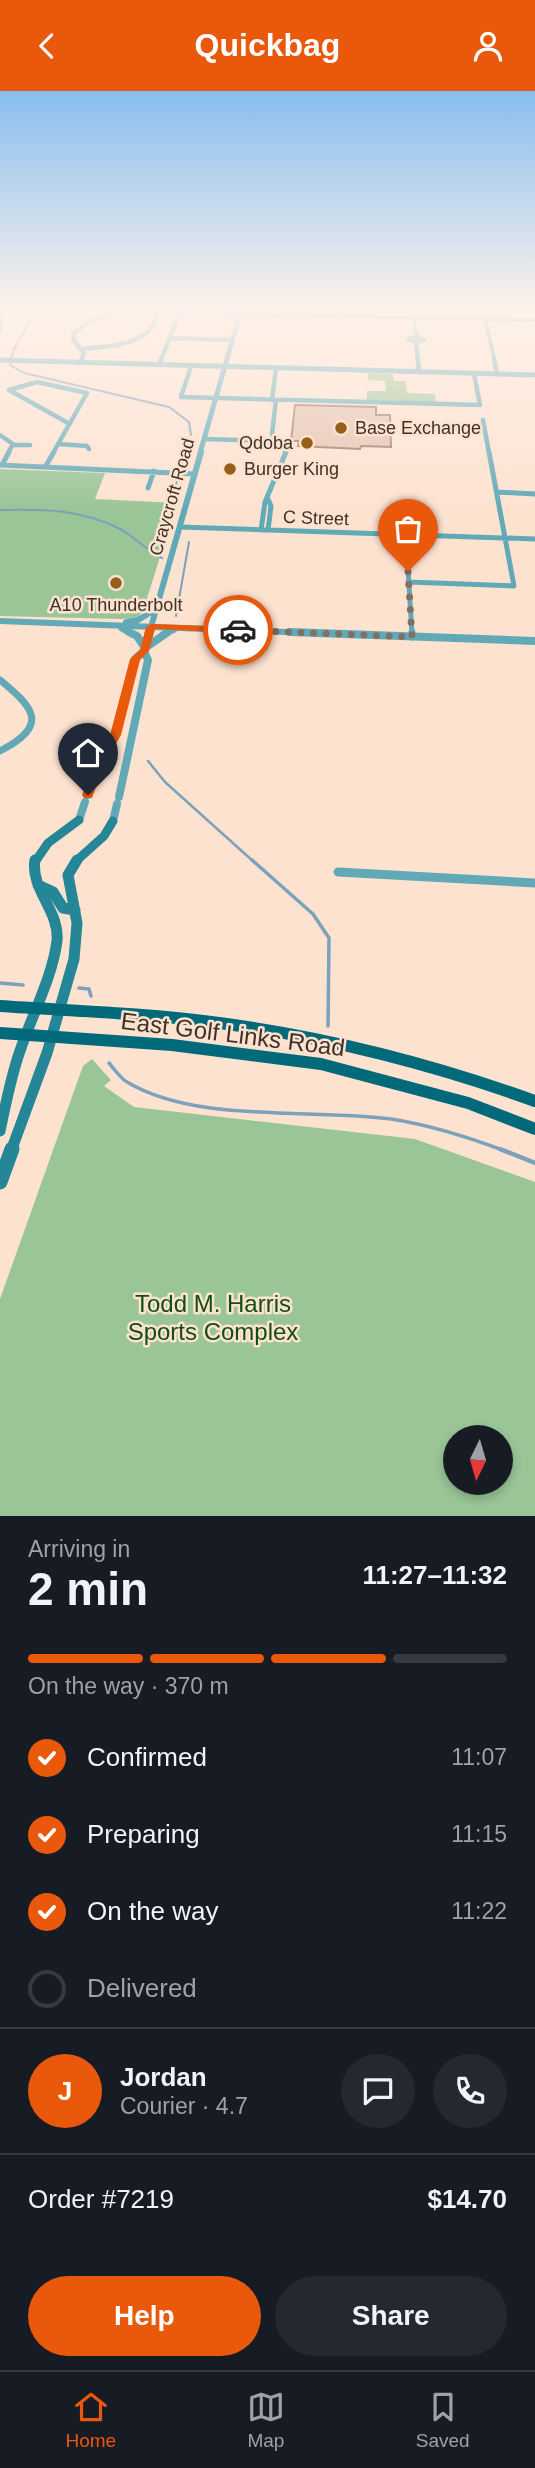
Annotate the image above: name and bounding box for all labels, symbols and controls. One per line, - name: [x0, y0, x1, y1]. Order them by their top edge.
- icon: back: [28, 27, 66, 65]
- text: Quickbag: [195, 27, 340, 63]
- icon: person: [469, 27, 507, 65]
- place label: Base Exchange: [355, 418, 481, 438]
- marker: Base Exchange: [333, 420, 349, 436]
- place label: Qdoba: [239, 433, 294, 453]
- marker: Qdoba: [299, 435, 315, 451]
- street label: Craycroft Road: [146, 436, 198, 558]
- place label: Burger King: [244, 459, 339, 479]
- marker: Burger King: [222, 461, 238, 477]
- pin: [378, 499, 438, 571]
- street label: C Street: [283, 507, 349, 529]
- icon: bag: [389, 510, 427, 548]
- marker: A10 Thunderbolt: [108, 575, 124, 591]
- place label: A10 Thunderbolt: [50, 595, 182, 615]
- courier: [203, 595, 273, 665]
- icon: car: [219, 611, 257, 649]
- pin: [58, 723, 118, 795]
- icon: home: [69, 734, 107, 772]
- street label: East Golf Links Road: [119, 1007, 347, 1061]
- park label: Todd M. Harris Sports Complex: [128, 1290, 298, 1345]
- north arrow: [443, 1425, 513, 1495]
- map controls: [443, 1425, 513, 1495]
- text: Arriving in: [28, 1536, 130, 1562]
- text: 11:27–11:32: [362, 1560, 507, 1590]
- text: 2 min: [28, 1563, 148, 1615]
- text: On the way · 370 m: [28, 1673, 229, 1699]
- icon: check: [28, 1739, 66, 1777]
- text: Confirmed: [87, 1742, 207, 1772]
- text: 11:07: [451, 1744, 507, 1770]
- icon: check: [28, 1816, 66, 1854]
- text: Preparing: [87, 1819, 200, 1849]
- text: 11:15: [451, 1821, 507, 1847]
- icon: check: [28, 1893, 66, 1931]
- text: On the way: [87, 1896, 219, 1926]
- text: 11:22: [451, 1898, 507, 1924]
- text: Delivered: [87, 1973, 197, 2003]
- button: chat: [341, 2054, 415, 2128]
- button: phone: [433, 2054, 507, 2128]
- text: Jordan: [120, 2062, 207, 2092]
- text: J: [58, 2076, 72, 2106]
- text: Courier · 4.7: [120, 2093, 248, 2119]
- text: Order #7219: [28, 2184, 174, 2214]
- text: $14.70: [427, 2184, 507, 2214]
- button: Help: [28, 2276, 261, 2356]
- button: Share: [275, 2276, 507, 2356]
- tab: Home: [65, 2388, 116, 2452]
- tab: Map: [247, 2388, 285, 2452]
- tab: Saved: [416, 2388, 470, 2452]

